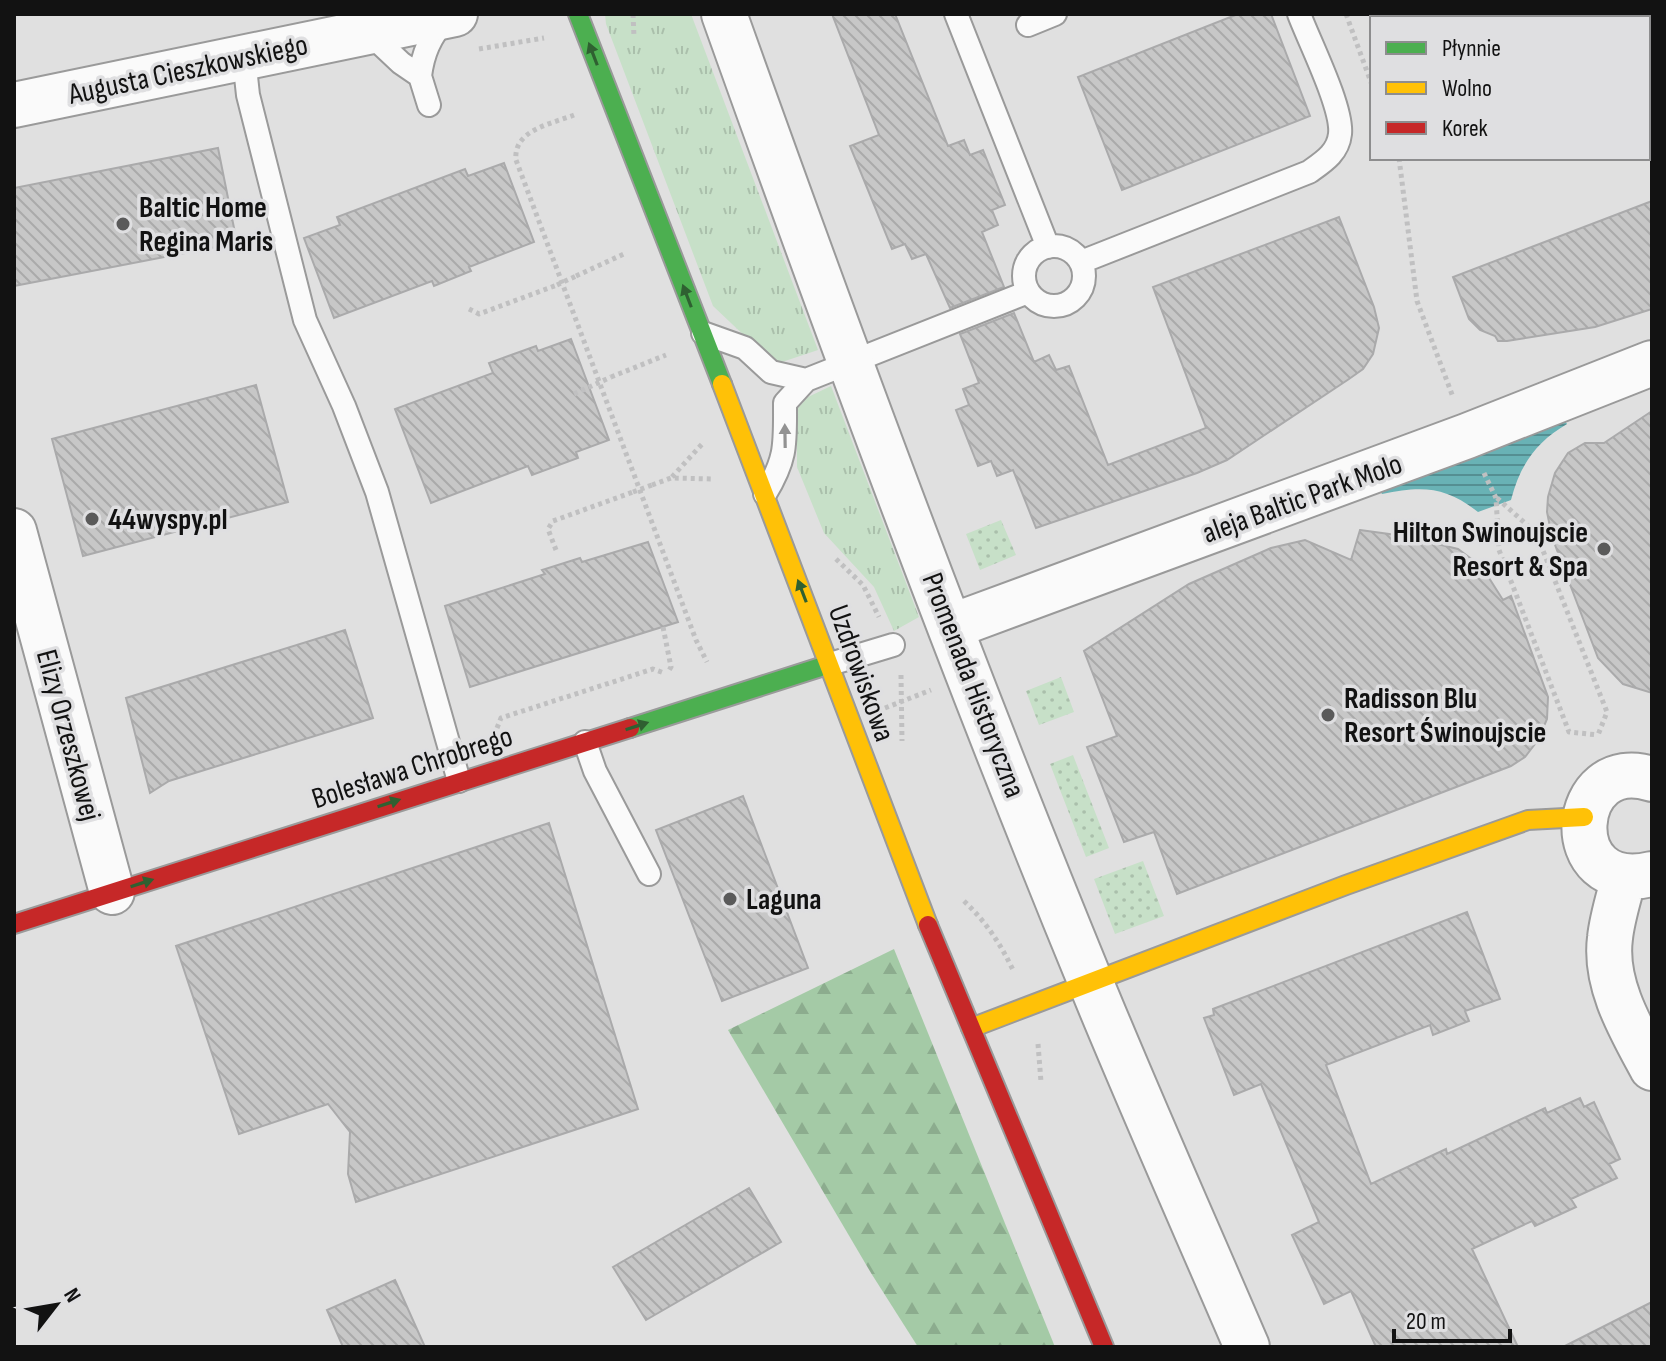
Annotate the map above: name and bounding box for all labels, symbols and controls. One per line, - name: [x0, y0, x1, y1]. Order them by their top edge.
- legend: [1370, 16, 1650, 160]
- street label: Augusta Cieszkowskiego: [64, 27, 311, 113]
- text: Płynnie: [1442, 34, 1501, 63]
- one-way arrow: [587, 42, 600, 66]
- text: Wolno: [1442, 74, 1492, 103]
- text: Korek: [1442, 114, 1488, 143]
- place label: Baltic Home Regina Maris: [139, 190, 273, 260]
- marker: Baltic Home Regina Maris: [114, 215, 132, 233]
- one-way arrow: [681, 284, 694, 308]
- one-way arrow: [779, 423, 791, 448]
- street label: aleja Baltic Park Molo: [1198, 446, 1407, 552]
- place label: 44wyspy.pl: [108, 502, 228, 538]
- marker: 44wyspy.pl: [83, 510, 101, 528]
- place label: Hilton Swinoujscie Resort & Spa: [1393, 515, 1588, 585]
- marker: Hilton Swinoujscie Resort & Spa: [1595, 540, 1613, 558]
- street label: Promenada Historyczna: [914, 568, 1032, 803]
- one-way arrow: [795, 579, 808, 603]
- street label: Uzdrowiskowa: [820, 600, 902, 747]
- street label: Elizy Orzeszkowej: [28, 646, 108, 825]
- place label: Radisson Blu Resort Świnoujscie: [1344, 681, 1546, 751]
- marker: Radisson Blu Resort Świnoujscie: [1319, 706, 1337, 724]
- street label: Bolesława Chrobrego: [307, 719, 517, 817]
- one-way arrow: [626, 719, 650, 732]
- one-way arrow: [377, 797, 401, 809]
- one-way arrow: [130, 876, 154, 889]
- place label: Laguna: [746, 882, 822, 918]
- marker: Laguna: [721, 890, 739, 908]
- north arrow: [16, 1265, 96, 1345]
- text: N: [57, 1283, 86, 1307]
- scale bar: [1394, 1293, 1510, 1343]
- text: 20 m: [1406, 1307, 1446, 1336]

